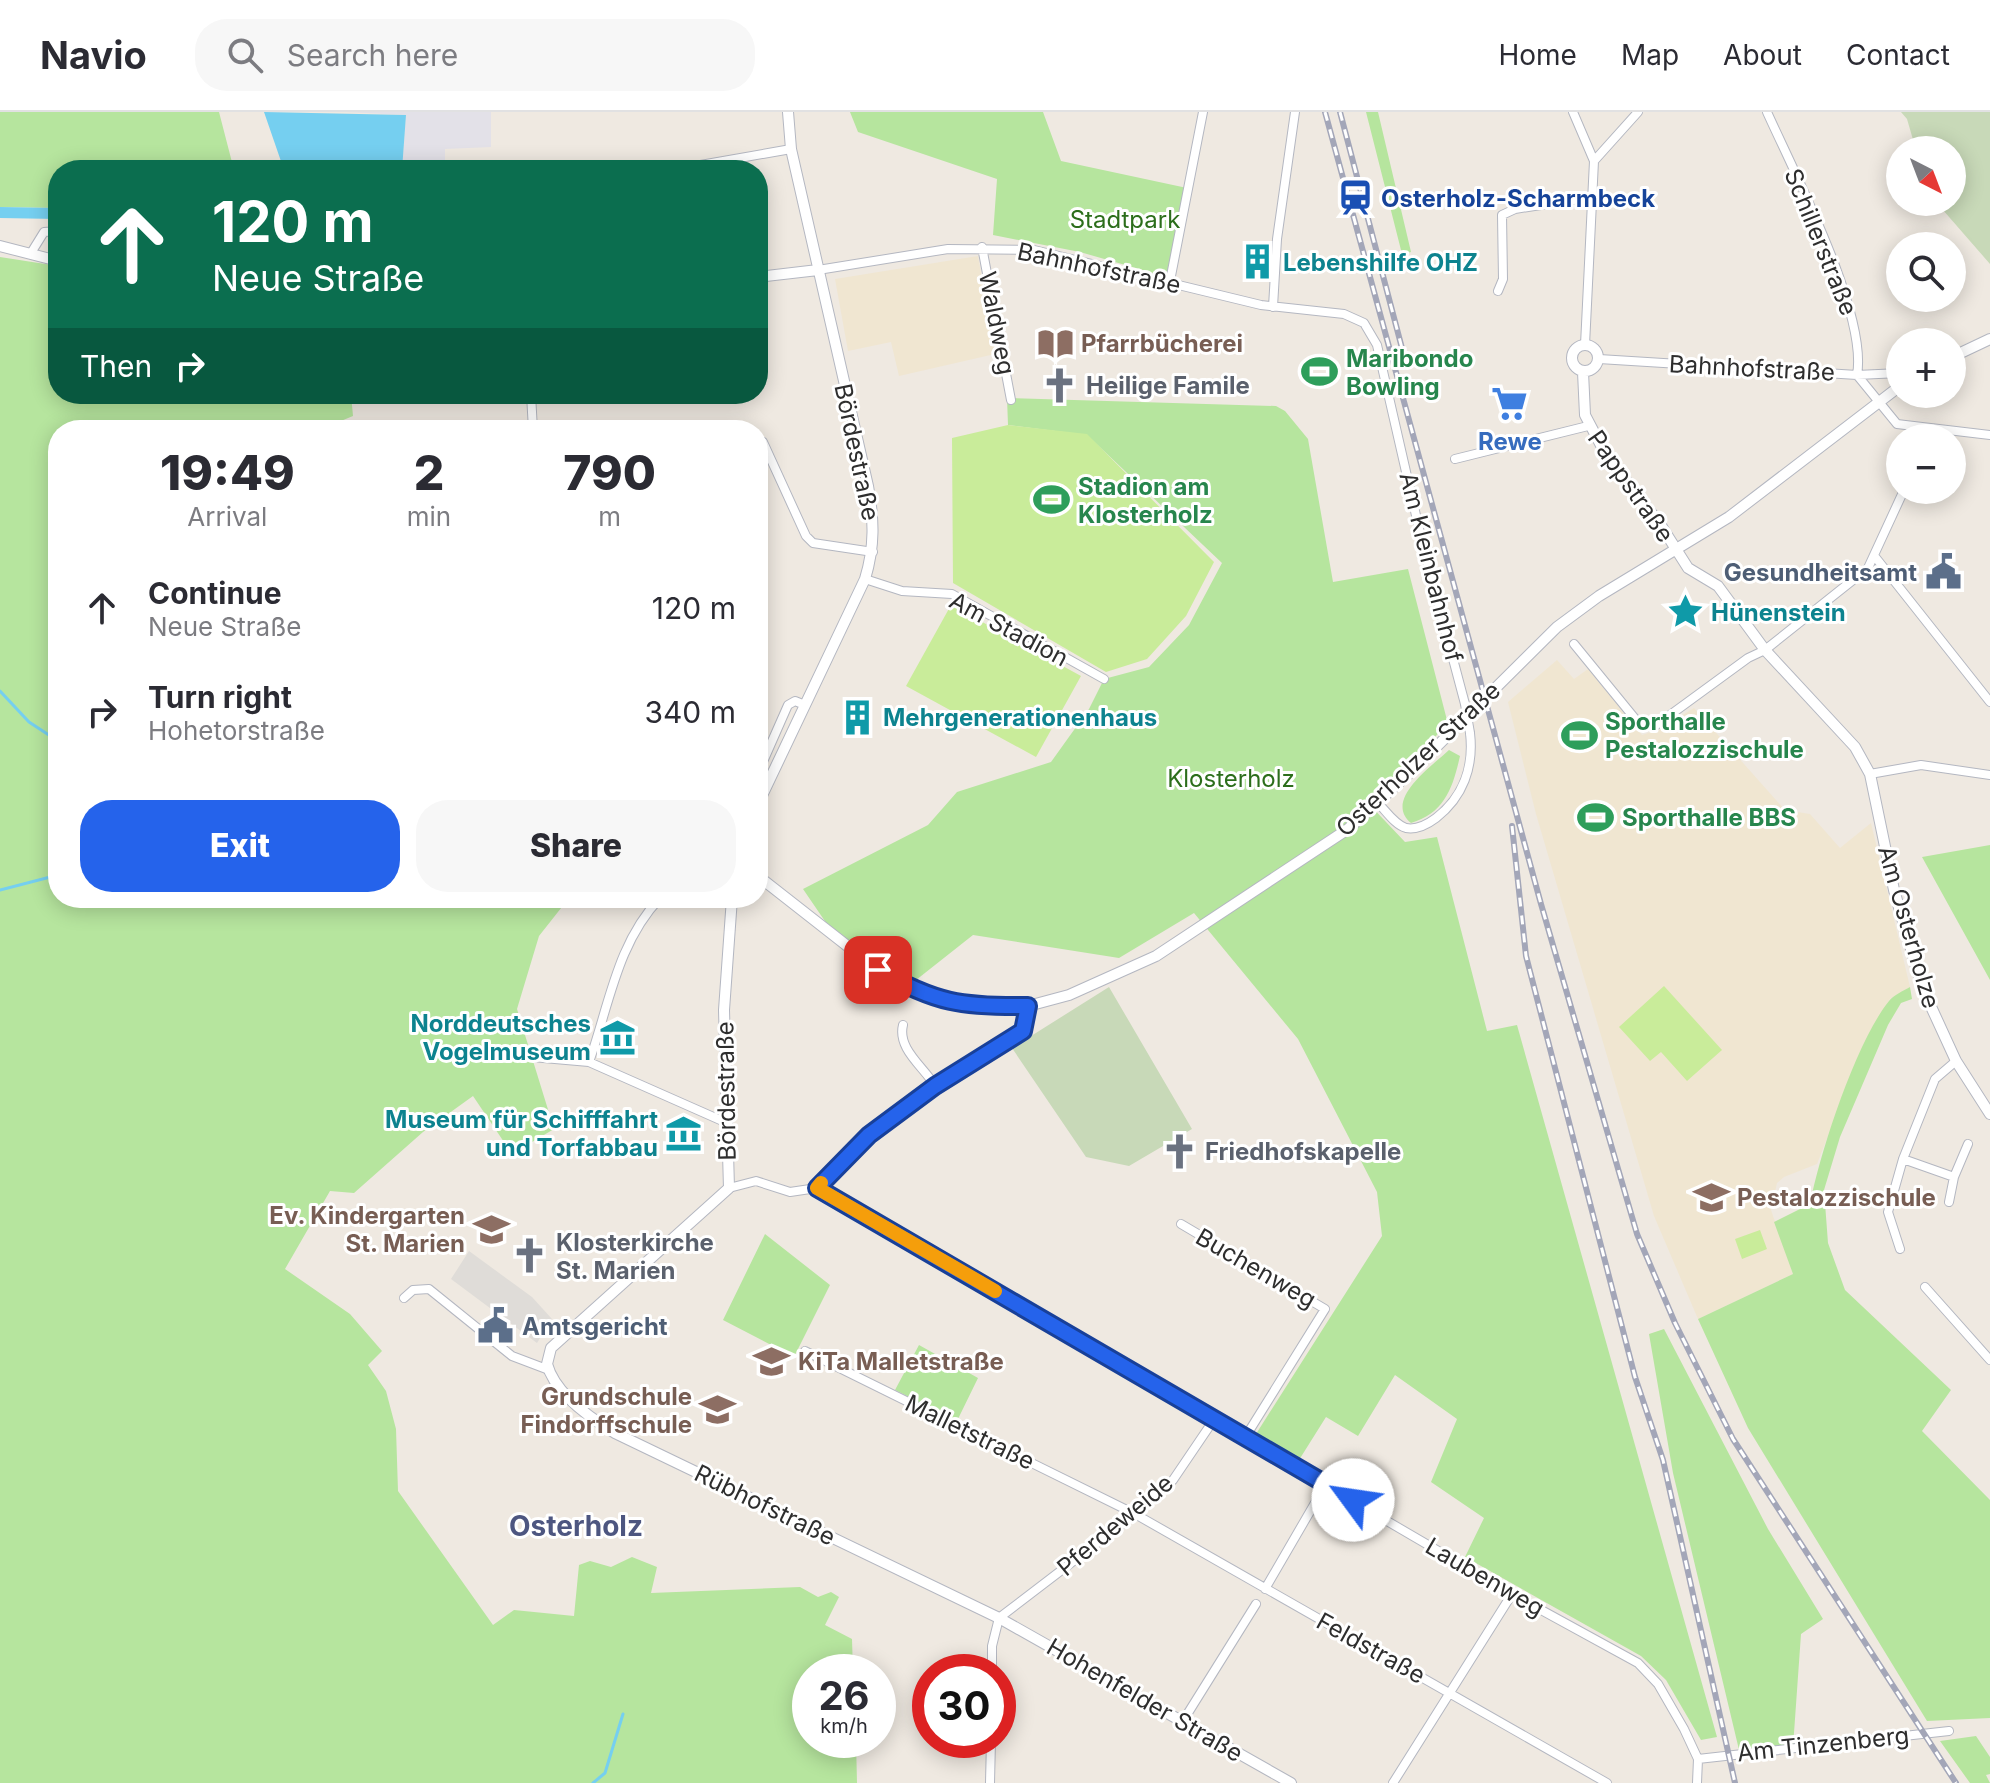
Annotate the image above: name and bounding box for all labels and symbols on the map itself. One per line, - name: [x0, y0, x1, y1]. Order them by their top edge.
- north arrow: [1886, 136, 1966, 216]
- street label: Schillerstraße: [1778, 164, 1864, 320]
- station icon: Osterholz-Scharmbeck: [1336, 179, 1374, 217]
- place label: Osterholz-Scharmbeck: [1381, 184, 1655, 213]
- park label: Stadtpark: [1070, 205, 1180, 234]
- street label: Bahnhofstraße: [1015, 237, 1183, 299]
- building icon: Lebenshilfe OHZ: [1238, 243, 1276, 281]
- place label: Lebenshilfe OHZ: [1283, 248, 1478, 277]
- street label: Waldweg: [973, 269, 1021, 377]
- library icon: Pfarrbücherei: [1036, 324, 1074, 362]
- place label: Pfarrbücherei: [1081, 329, 1243, 358]
- place label: Maribondo Bowling: [1346, 344, 1473, 401]
- street label: Bahnhofstraße: [1668, 349, 1836, 387]
- sports icon: Maribondo Bowling: [1301, 353, 1339, 391]
- church icon: Heilige Famile: [1041, 366, 1079, 404]
- place label: Heilige Famile: [1086, 371, 1250, 400]
- street label: Bördestraße: [828, 381, 886, 523]
- supermarket icon: Rewe: [1491, 385, 1529, 423]
- street label: Pappstraße: [1582, 424, 1680, 548]
- place label: Rewe: [1478, 427, 1542, 456]
- street label: Am Kleinbahnhof: [1393, 469, 1469, 665]
- place label: Stadion am Klosterholz: [1078, 472, 1213, 529]
- sports icon: Stadion am Klosterholz: [1033, 481, 1071, 519]
- public building icon: Gesundheitsamt: [1924, 553, 1962, 591]
- place label: Gesundheitsamt: [1724, 558, 1917, 587]
- street label: Am Stadion: [945, 586, 1073, 672]
- place icon: Hünenstein: [1666, 593, 1704, 631]
- place label: Hünenstein: [1711, 598, 1846, 627]
- street label: Osterholzer Straße: [1330, 676, 1506, 842]
- building icon: Mehrgenerationenhaus: [838, 698, 876, 736]
- place label: Mehrgenerationenhaus: [883, 703, 1157, 732]
- place label: Sporthalle Pestalozzischule: [1605, 707, 1804, 764]
- sports icon: Sporthalle Pestalozzischule: [1560, 716, 1598, 754]
- park label: Klosterholz: [1167, 764, 1295, 793]
- sports icon: Sporthalle BBS: [1577, 798, 1615, 836]
- place label: Sporthalle BBS: [1622, 803, 1796, 832]
- street label: Am Osterholze: [1872, 842, 1946, 1012]
- pin: [844, 936, 912, 1004]
- place label: Norddeutsches Vogelmuseum: [410, 1009, 591, 1066]
- museum icon: Norddeutsches Vogelmuseum: [598, 1018, 636, 1056]
- street label: Bördestraße: [710, 1021, 742, 1161]
- place label: Museum für Schifffahrt und Torfabbau: [385, 1105, 658, 1162]
- museum icon: Museum für Schifffahrt und Torfabbau: [665, 1114, 703, 1152]
- church icon: Friedhofskapelle: [1160, 1132, 1198, 1170]
- place label: Friedhofskapelle: [1205, 1137, 1401, 1166]
- school or university icon: Pestalozzischule: [1692, 1178, 1730, 1216]
- place label: Pestalozzischule: [1737, 1183, 1936, 1212]
- place label: Ev. Kindergarten St. Marien: [269, 1201, 465, 1258]
- school or university icon: Ev. Kindergarten St. Marien: [472, 1210, 510, 1248]
- street label: Buchenweg: [1191, 1222, 1321, 1314]
- place label: Klosterkirche St. Marien: [556, 1228, 714, 1285]
- church icon: Klosterkirche St. Marien: [511, 1237, 549, 1275]
- public building icon: Amtsgericht: [477, 1307, 515, 1345]
- place label: Amtsgericht: [522, 1312, 668, 1341]
- school or university icon: KiTa Malletstraße: [753, 1342, 791, 1380]
- place label: KiTa Malletstraße: [798, 1347, 1004, 1376]
- place label: Grundschule Findorffschule: [520, 1382, 692, 1439]
- street label: Malletstraße: [901, 1388, 1039, 1476]
- school or university icon: Grundschule Findorffschule: [699, 1391, 737, 1429]
- street label: Rübhofstraße: [690, 1458, 840, 1552]
- position arrow: [1311, 1458, 1395, 1542]
- street label: Pferdeweide: [1051, 1468, 1179, 1582]
- district label: Osterholz: [509, 1509, 643, 1543]
- street label: Laubenweg: [1421, 1531, 1549, 1623]
- street label: Feldstraße: [1312, 1606, 1430, 1690]
- street label: Hohenfelder Straße: [1042, 1632, 1248, 1768]
- speed limit sign: 30: [912, 1654, 1016, 1758]
- street label: Am Tinzenberg: [1735, 1721, 1911, 1767]

